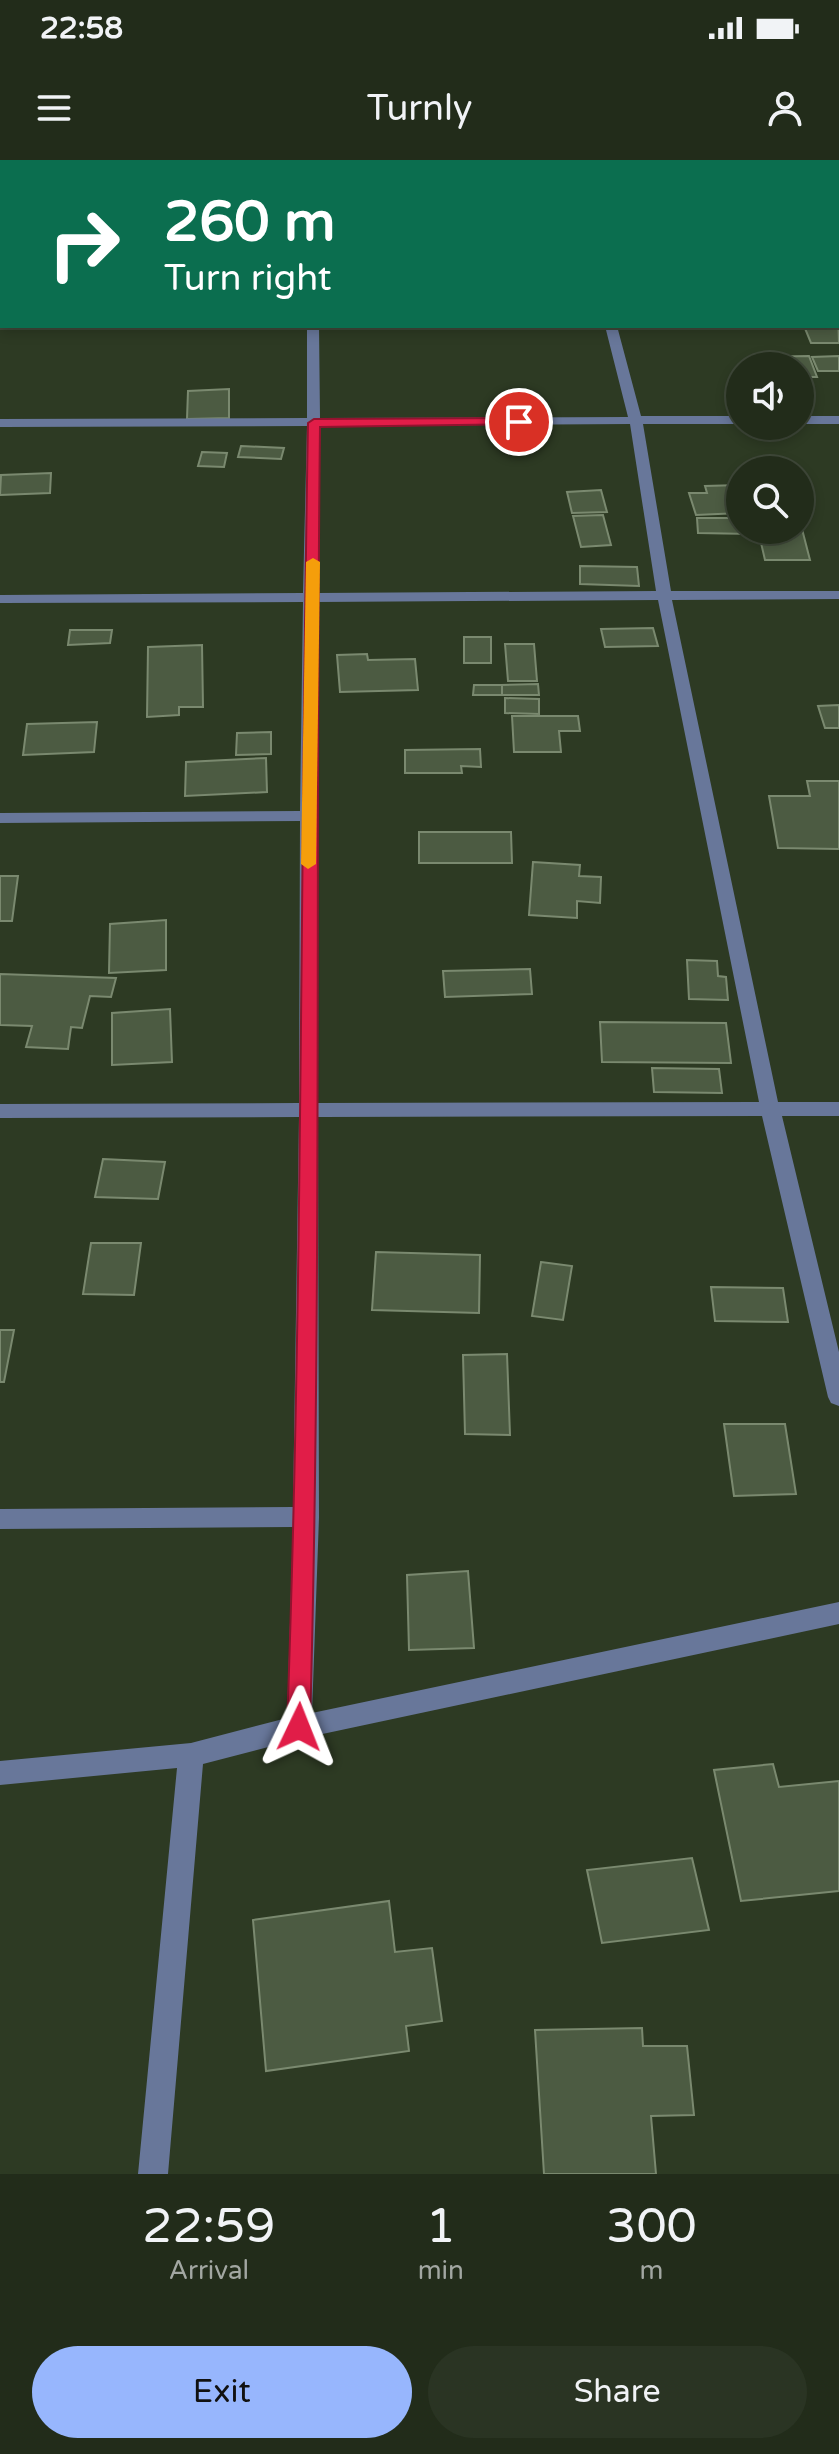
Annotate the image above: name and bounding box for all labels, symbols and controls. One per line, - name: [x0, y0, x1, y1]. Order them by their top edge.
- text: 22:58: [40, 10, 123, 47]
- icon: menu: [32, 86, 76, 130]
- icon: person: [763, 86, 807, 130]
- text: Turnly: [367, 87, 472, 130]
- text: 260 m: [164, 189, 335, 256]
- icon: right: [32, 192, 136, 296]
- text: Turn right: [164, 257, 331, 300]
- map controls: [726, 352, 814, 544]
- button: sound: [726, 352, 814, 440]
- pin: [485, 388, 553, 456]
- icon: arrive: [497, 400, 541, 444]
- button: search: [726, 456, 814, 544]
- position arrow: [257, 1685, 341, 1769]
- text: 22:59: [142, 2198, 275, 2256]
- text: 1: [426, 2198, 456, 2256]
- text: 300: [606, 2198, 697, 2256]
- text: Arrival: [169, 2255, 249, 2286]
- text: min: [418, 2255, 464, 2286]
- text: m: [640, 2255, 663, 2286]
- button: Exit: [32, 2346, 412, 2438]
- button: Share: [428, 2346, 807, 2438]

